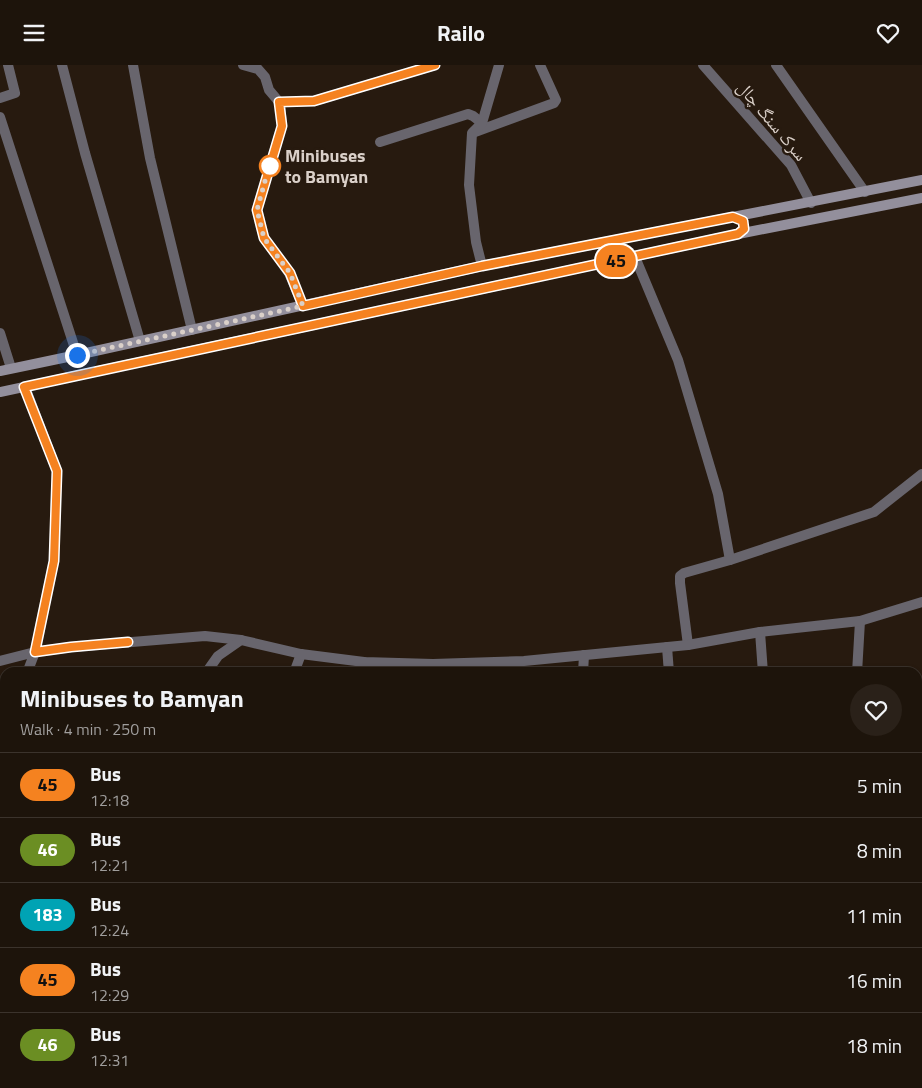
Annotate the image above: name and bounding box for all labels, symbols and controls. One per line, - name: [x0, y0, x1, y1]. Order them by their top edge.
- text: Railo: [437, 16, 485, 50]
- icon: menu: [20, 19, 48, 47]
- icon: heart: [874, 19, 902, 47]
- street label: سرک سنگ چال: [731, 75, 814, 167]
- place label: Minibuses to Bamyan: [285, 142, 368, 190]
- marker: Minibuses to Bamyan: [259, 155, 281, 177]
- line badge: 45: [594, 245, 638, 277]
- text: 45: [606, 247, 626, 274]
- your location: [65, 343, 90, 368]
- text: Minibuses to Bamyan: [20, 680, 244, 716]
- button: heart: [850, 684, 902, 736]
- text: Walk · 4 min · 250 m: [20, 717, 156, 741]
- text: Bus: [90, 759, 121, 788]
- text: 45: [37, 771, 58, 798]
- text: 5 min: [857, 771, 902, 800]
- text: 12:18: [90, 788, 129, 812]
- text: Bus: [90, 824, 121, 853]
- text: 46: [37, 836, 58, 863]
- text: 8 min: [857, 836, 902, 865]
- text: 12:21: [90, 853, 129, 877]
- text: Bus: [90, 889, 121, 918]
- text: 183: [32, 901, 63, 928]
- text: 11 min: [846, 901, 902, 930]
- text: 12:24: [90, 918, 129, 942]
- text: Bus: [90, 954, 121, 983]
- text: 45: [37, 966, 58, 993]
- text: 16 min: [846, 966, 902, 995]
- text: 12:29: [90, 983, 129, 1007]
- text: Bus: [90, 1019, 121, 1048]
- text: 46: [37, 1031, 58, 1058]
- text: 18 min: [846, 1031, 902, 1060]
- text: 12:31: [90, 1048, 129, 1072]

